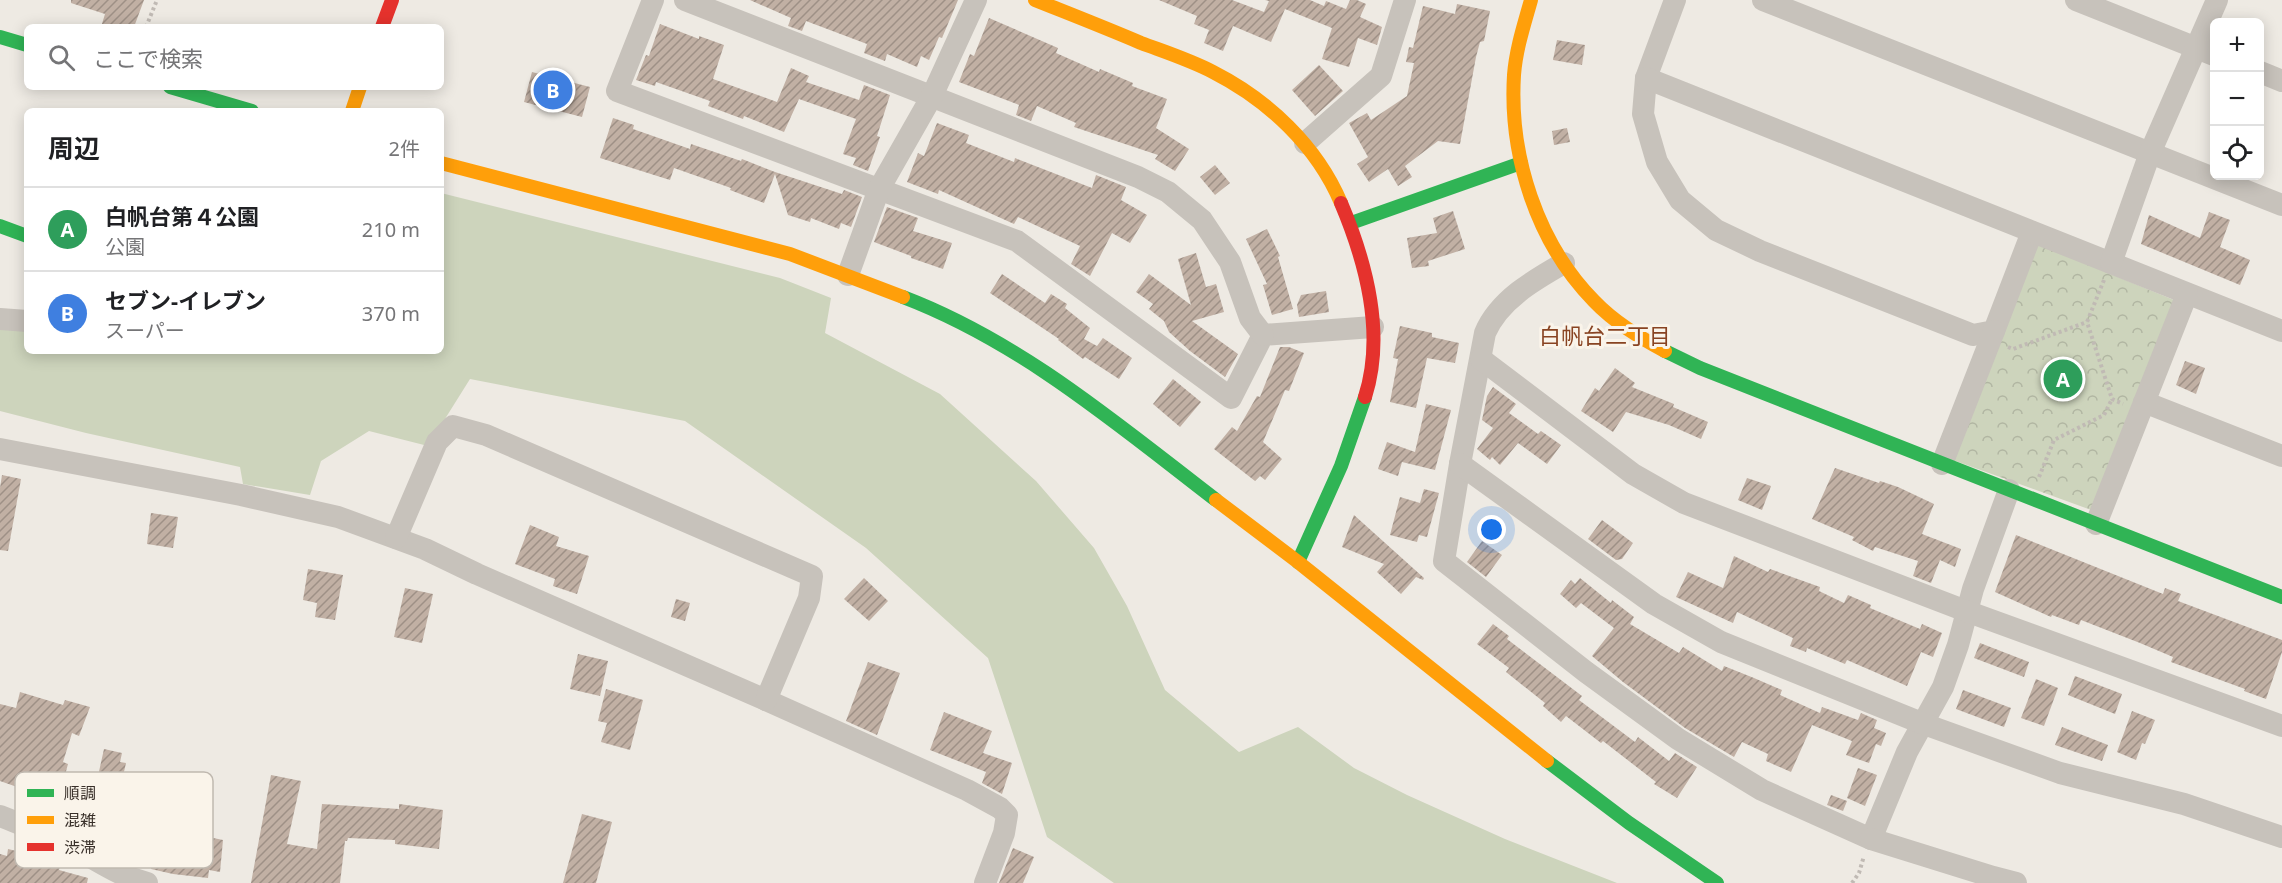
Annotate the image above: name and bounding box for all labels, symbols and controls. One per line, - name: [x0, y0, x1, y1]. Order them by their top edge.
- map controls: [2210, 18, 2264, 180]
- button: +: [2210, 18, 2264, 72]
- search box: [24, 24, 444, 90]
- icon: search: [45, 41, 78, 74]
- text: ここで検索: [93, 43, 203, 73]
- pin: B: [534, 68, 572, 112]
- button: −: [2210, 72, 2264, 126]
- button: locate: [2210, 126, 2264, 180]
- text: 周辺: [48, 130, 100, 166]
- text: 2件: [389, 135, 420, 162]
- text: 白帆台第４公園: [105, 201, 259, 231]
- text: A: [61, 216, 74, 243]
- text: 210 m: [362, 216, 420, 243]
- text: 公園: [105, 233, 145, 260]
- text: セブン-イレブン: [105, 285, 266, 315]
- text: B: [61, 300, 74, 327]
- text: 370 m: [362, 300, 420, 327]
- text: スーパー: [105, 317, 185, 344]
- district label: 白帆台二丁目: [1539, 320, 1671, 350]
- pin: A: [2044, 356, 2082, 401]
- your location: [1477, 515, 1506, 544]
- legend: [15, 772, 213, 868]
- text: 順調: [64, 782, 96, 804]
- text: 混雑: [64, 809, 96, 831]
- text: 渋滞: [64, 836, 96, 858]

